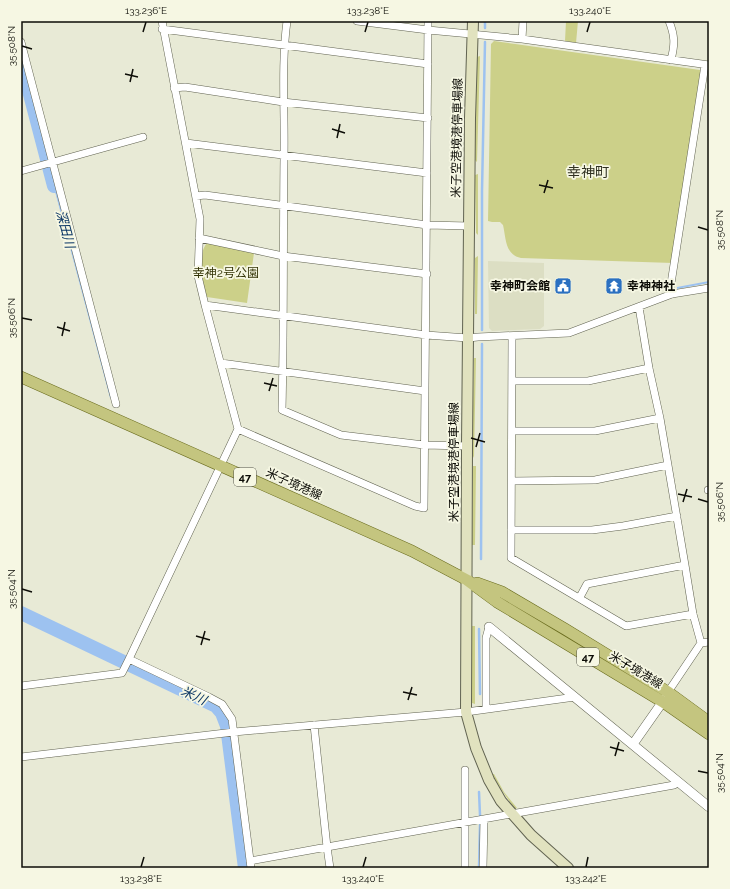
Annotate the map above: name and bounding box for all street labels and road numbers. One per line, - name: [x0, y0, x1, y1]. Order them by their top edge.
- street label: 米子空港境港停車場線: [449, 78, 465, 198]
- street label: 米子空港境港停車場線: [447, 402, 461, 522]
- street label: 米子境港線: [264, 465, 324, 503]
- road number: 47: [234, 468, 256, 486]
- road number: 47: [577, 648, 599, 666]
- street label: 米子境港線: [607, 649, 665, 691]

